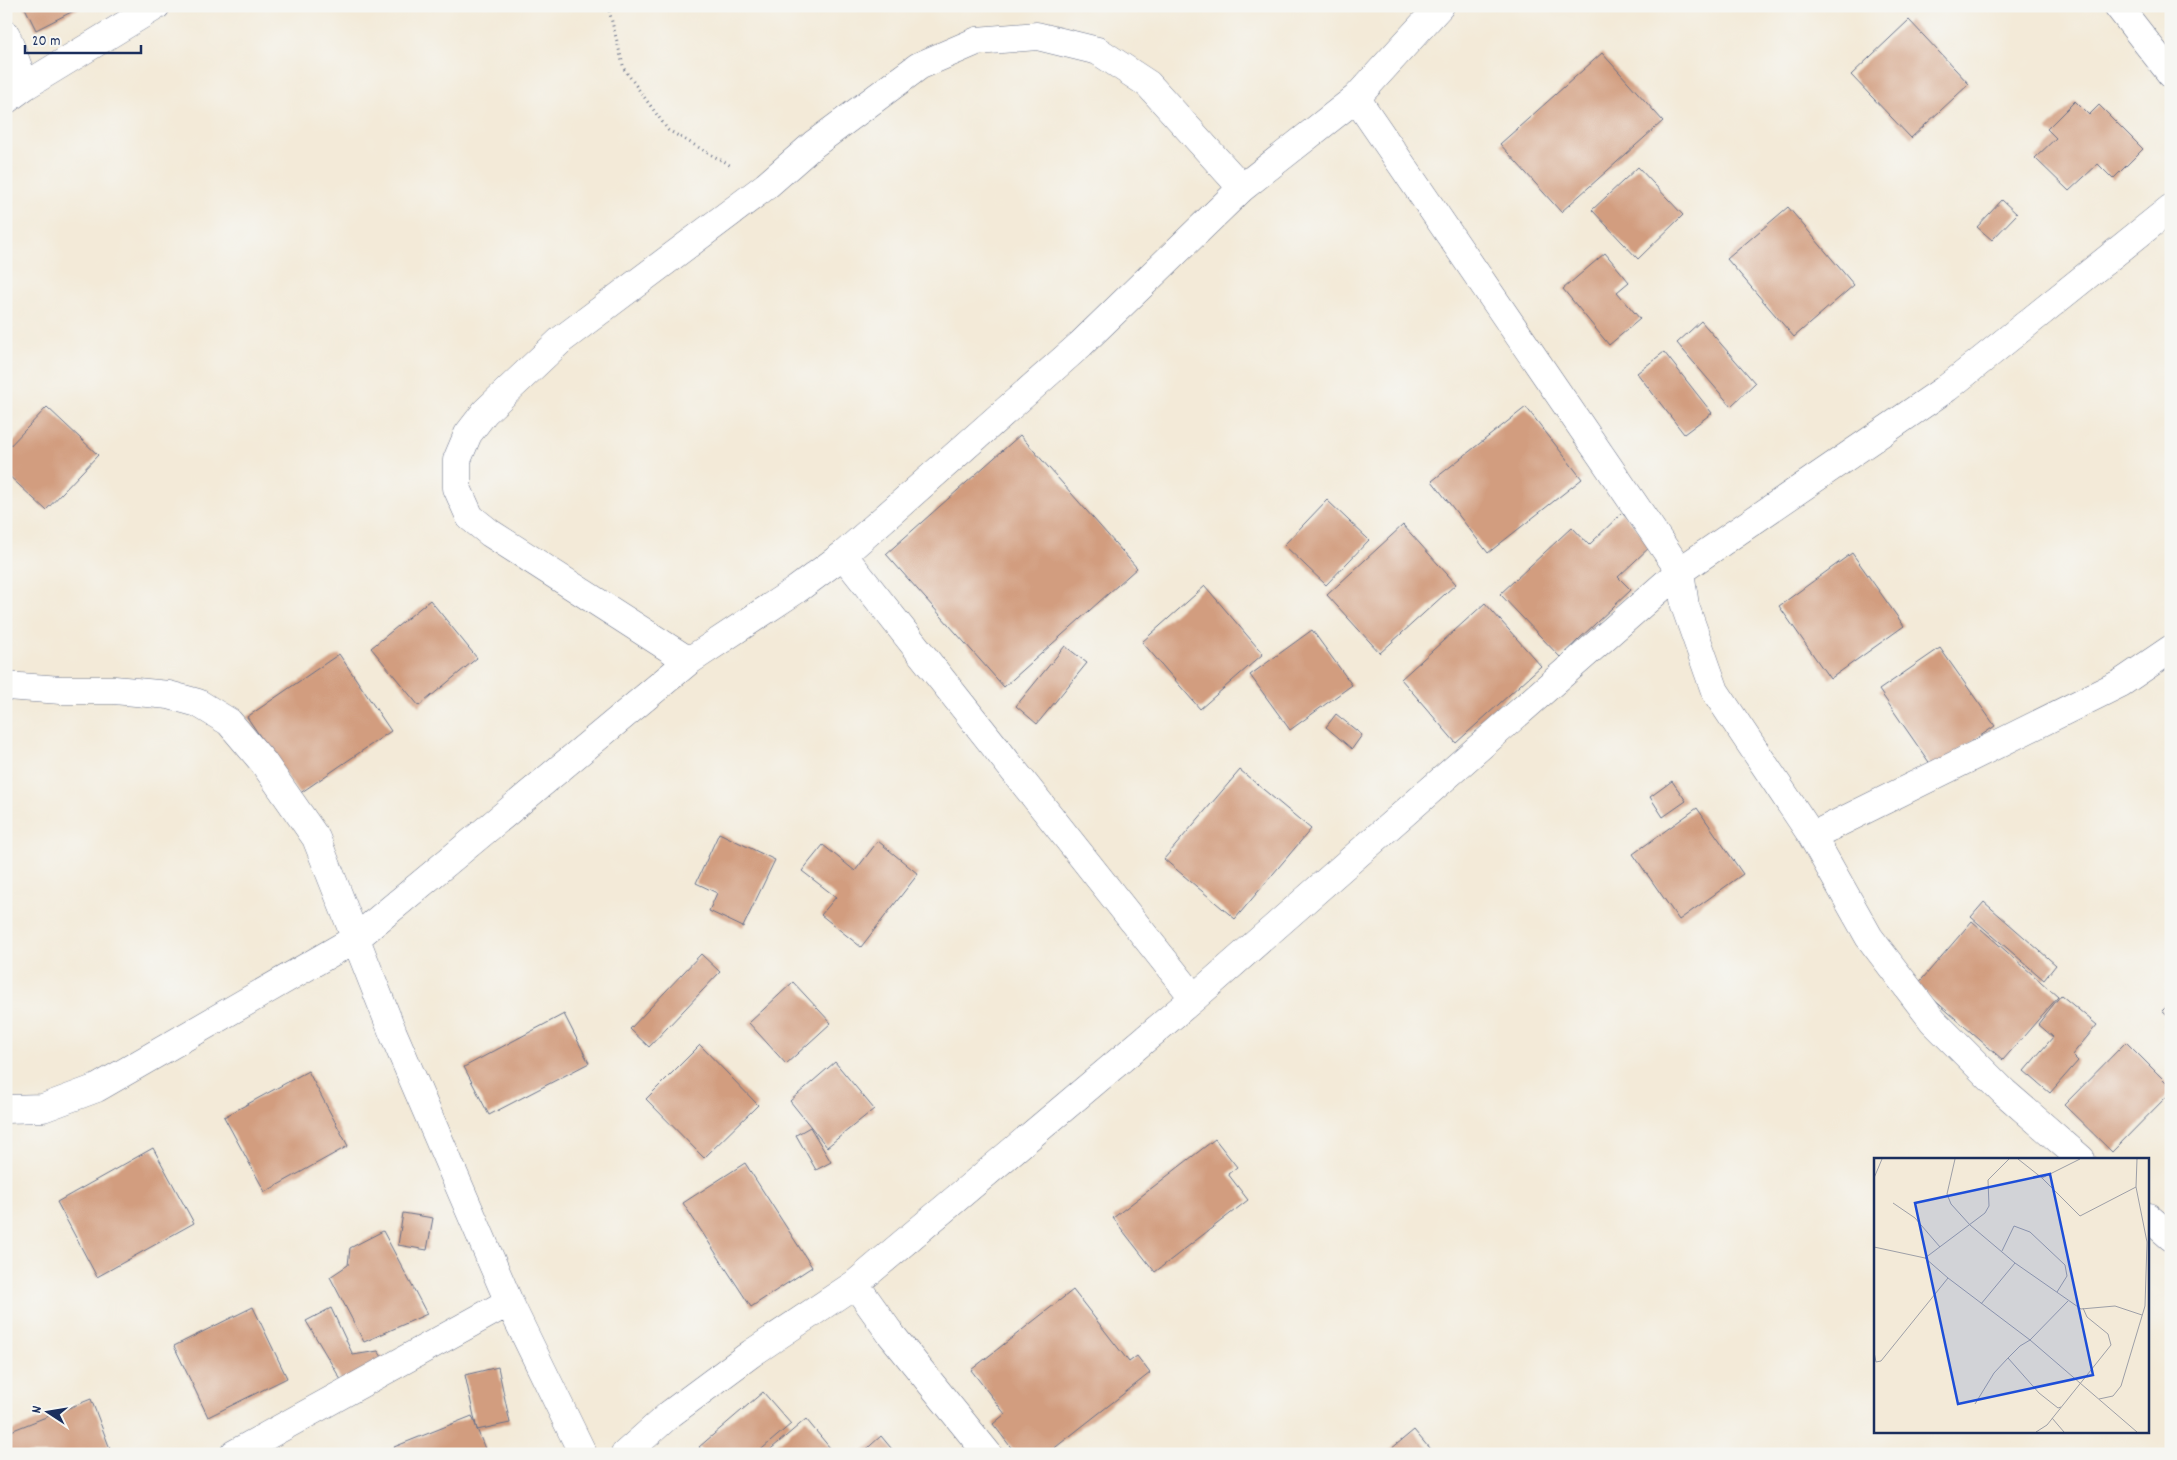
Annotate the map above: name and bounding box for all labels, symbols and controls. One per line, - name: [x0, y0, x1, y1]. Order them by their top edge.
- scale bar: [25, 22, 141, 54]
- text: 20 m: [32, 31, 60, 53]
- inset map: [1874, 1158, 2150, 1432]
- north arrow: [22, 1388, 72, 1438]
- text: N: [27, 1404, 48, 1415]

